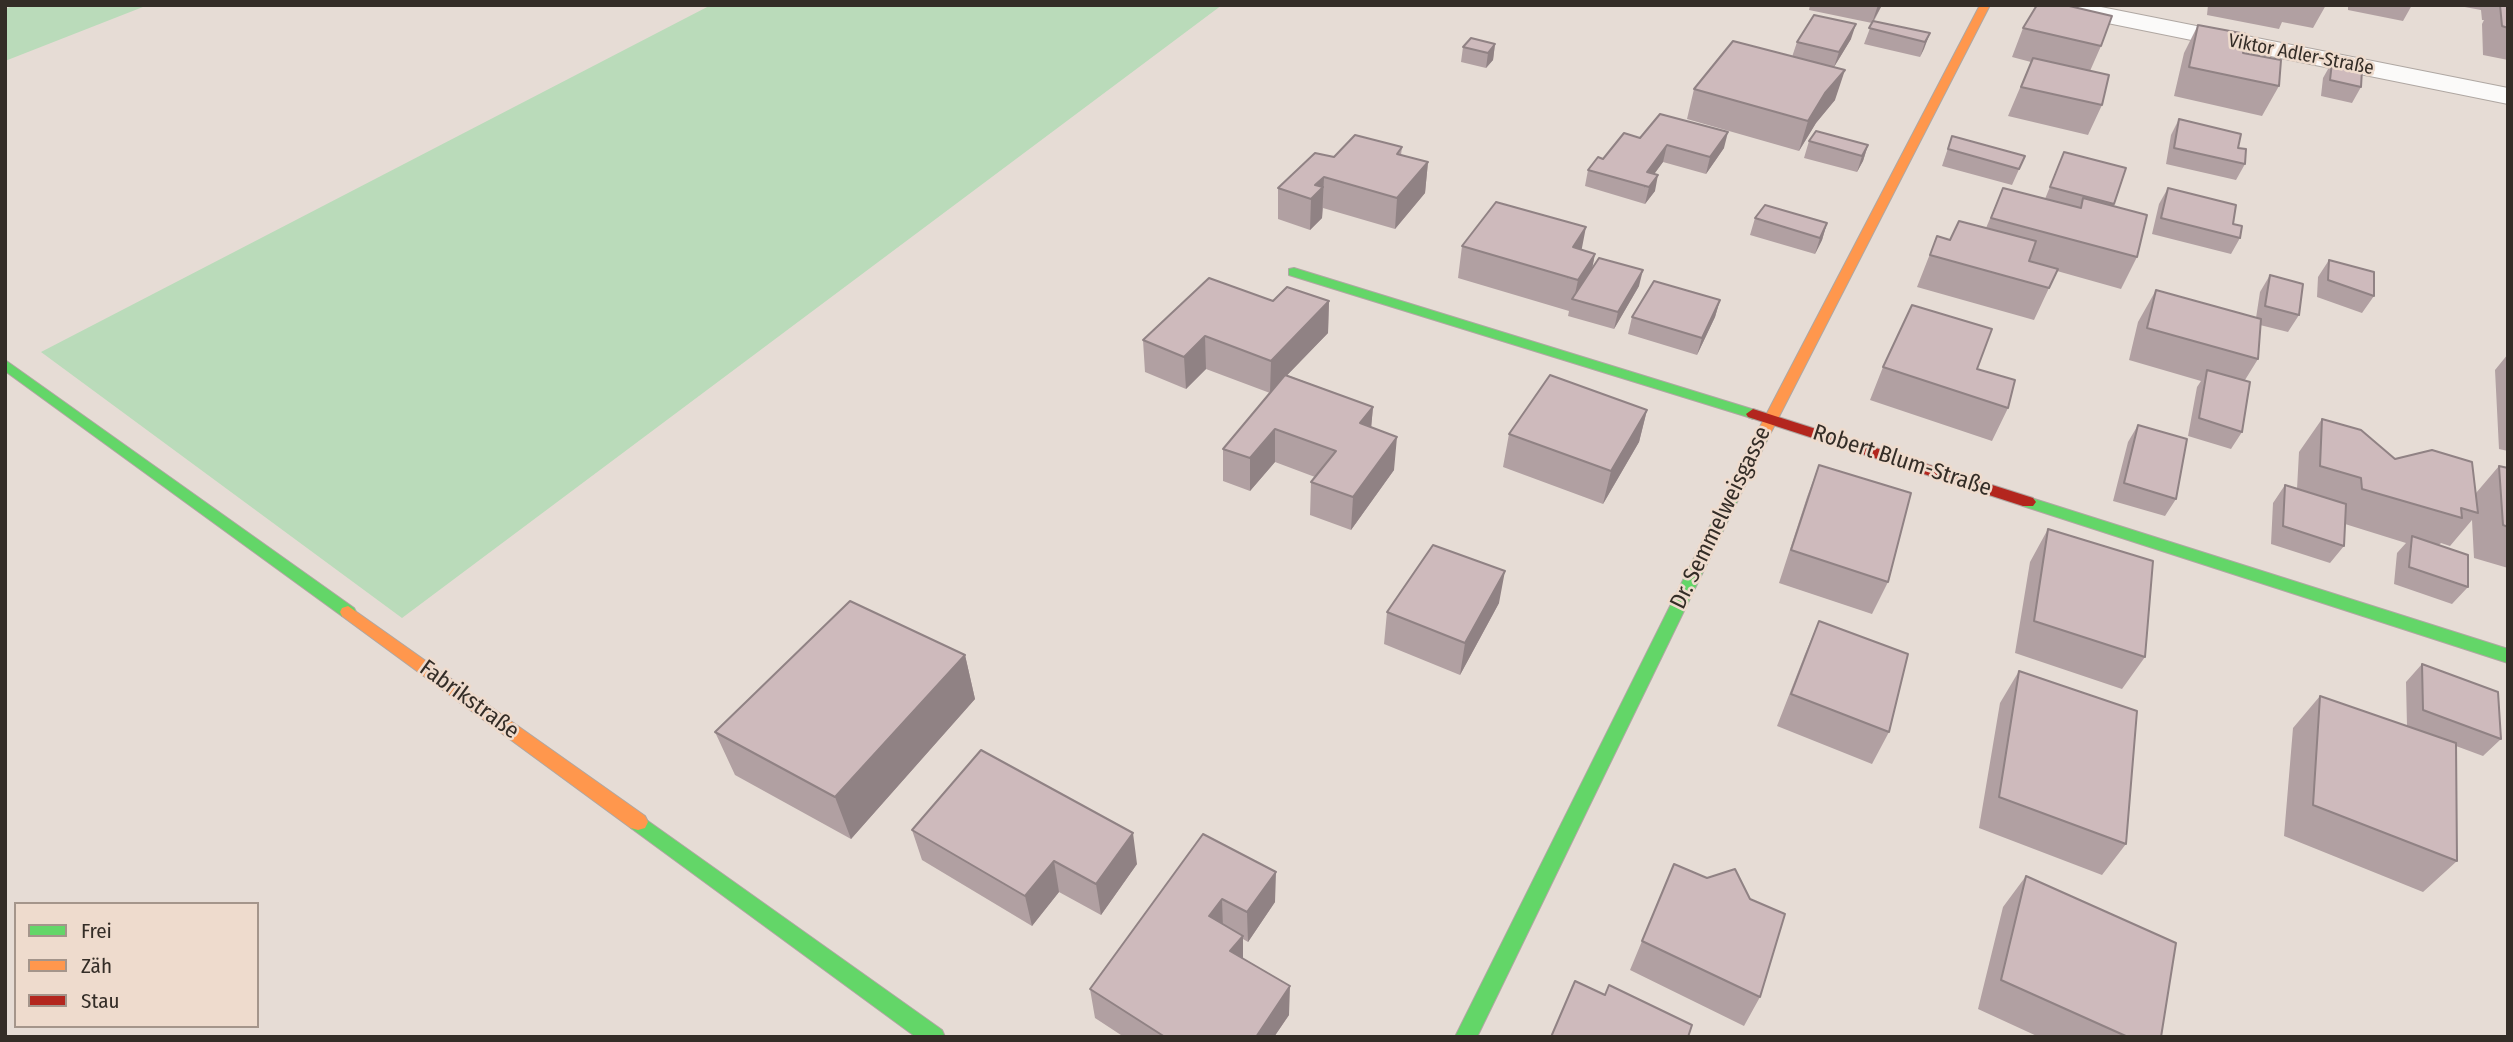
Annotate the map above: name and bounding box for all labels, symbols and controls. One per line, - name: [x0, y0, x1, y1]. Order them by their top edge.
- street label: Viktor Adler-Straße: [2226, 30, 2376, 80]
- street label: Robert Blum-Straße: [1809, 419, 1995, 503]
- street label: Dr. Semmelweisgasse: [1665, 422, 1777, 614]
- street label: Fabrikstraße: [414, 655, 524, 745]
- legend: [14, 902, 259, 1028]
- text: Frei: [81, 918, 112, 944]
- text: Zäh: [81, 953, 112, 979]
- text: Stau: [81, 988, 119, 1014]

